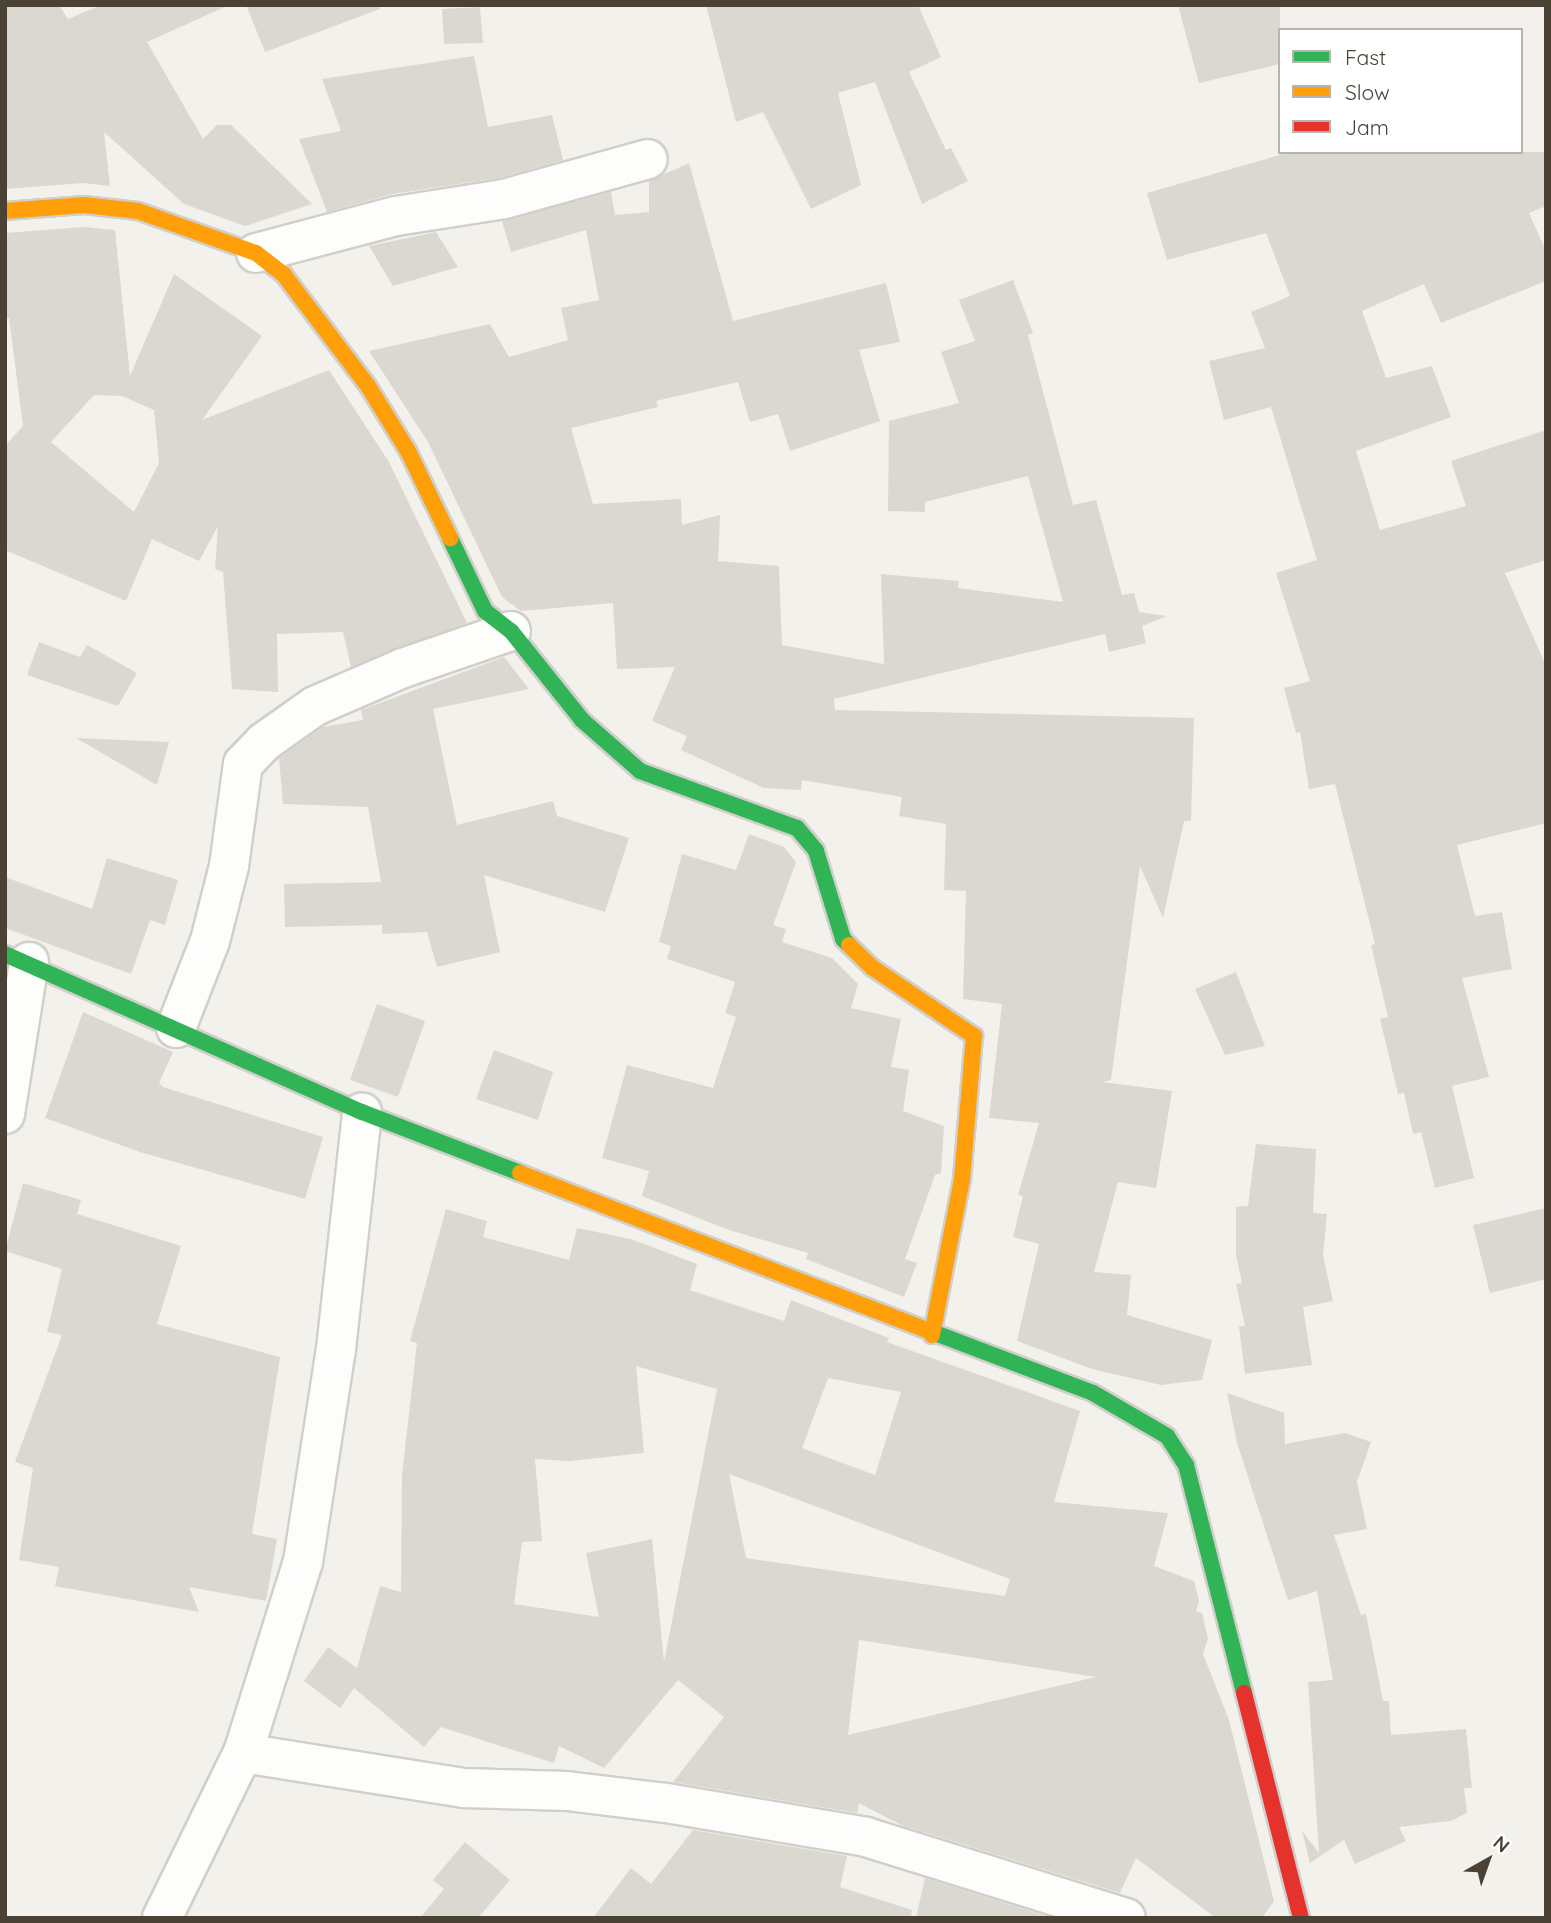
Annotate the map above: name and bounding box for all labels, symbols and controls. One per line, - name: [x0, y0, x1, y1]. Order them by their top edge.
- legend: [1278, 28, 1523, 154]
- text: Fast: [1345, 44, 1386, 70]
- text: Slow: [1345, 79, 1390, 105]
- text: Jam: [1345, 114, 1389, 140]
- north arrow: [1453, 1825, 1523, 1895]
- text: N: [1488, 1830, 1515, 1858]

